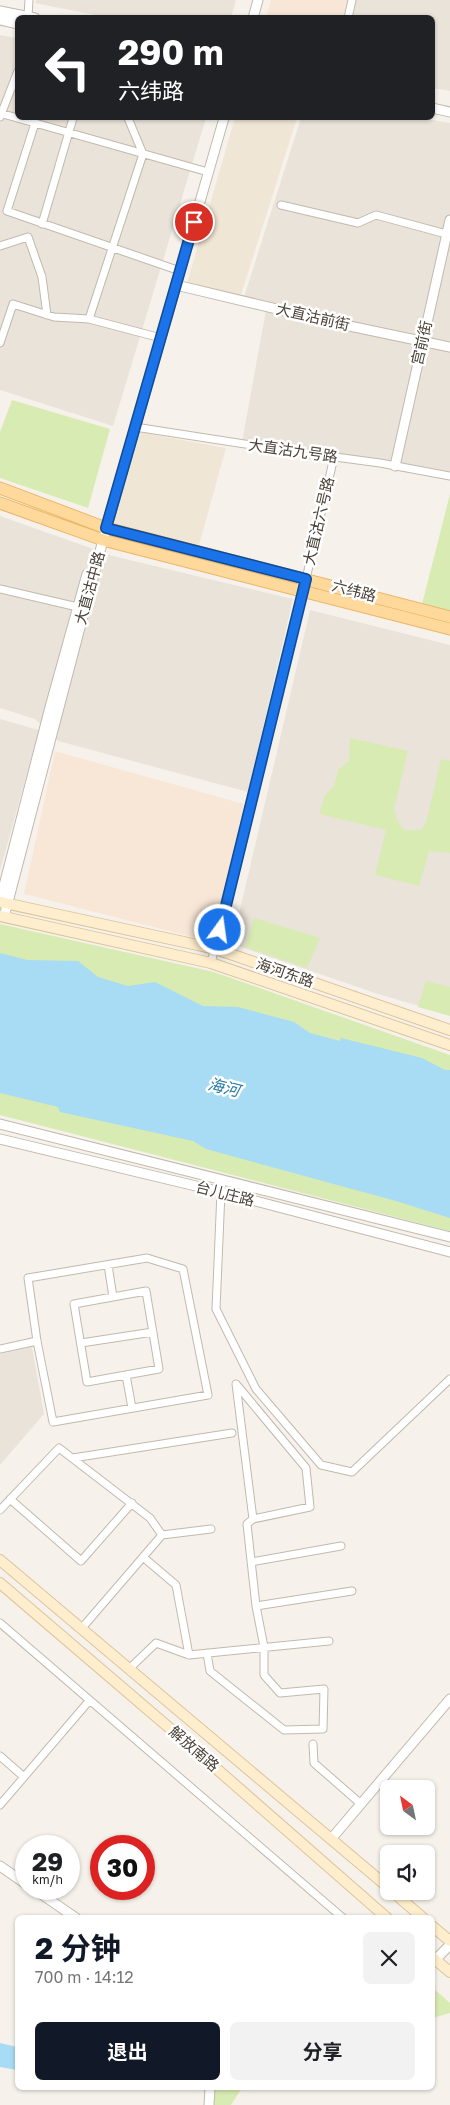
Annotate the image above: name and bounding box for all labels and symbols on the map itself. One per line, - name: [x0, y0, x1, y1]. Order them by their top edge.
- pin: [173, 201, 215, 243]
- street label: 大直沽前街: [275, 299, 352, 333]
- street label: 宫前街: [407, 319, 435, 367]
- street label: 大直沽九号路: [247, 435, 339, 465]
- street label: 大直沽六号路: [299, 475, 337, 567]
- street label: 大直沽中路: [71, 549, 107, 626]
- street label: 六纬路: [330, 576, 378, 605]
- position arrow: [193, 903, 245, 955]
- street label: 海河东路: [254, 954, 317, 990]
- water label: 海河: [206, 1073, 245, 1101]
- street label: 台儿庄路: [194, 1177, 257, 1209]
- street label: 解放南路: [166, 1722, 223, 1775]
- north arrow: [380, 1780, 435, 1835]
- speed limit sign: 30: [90, 1835, 155, 1900]

